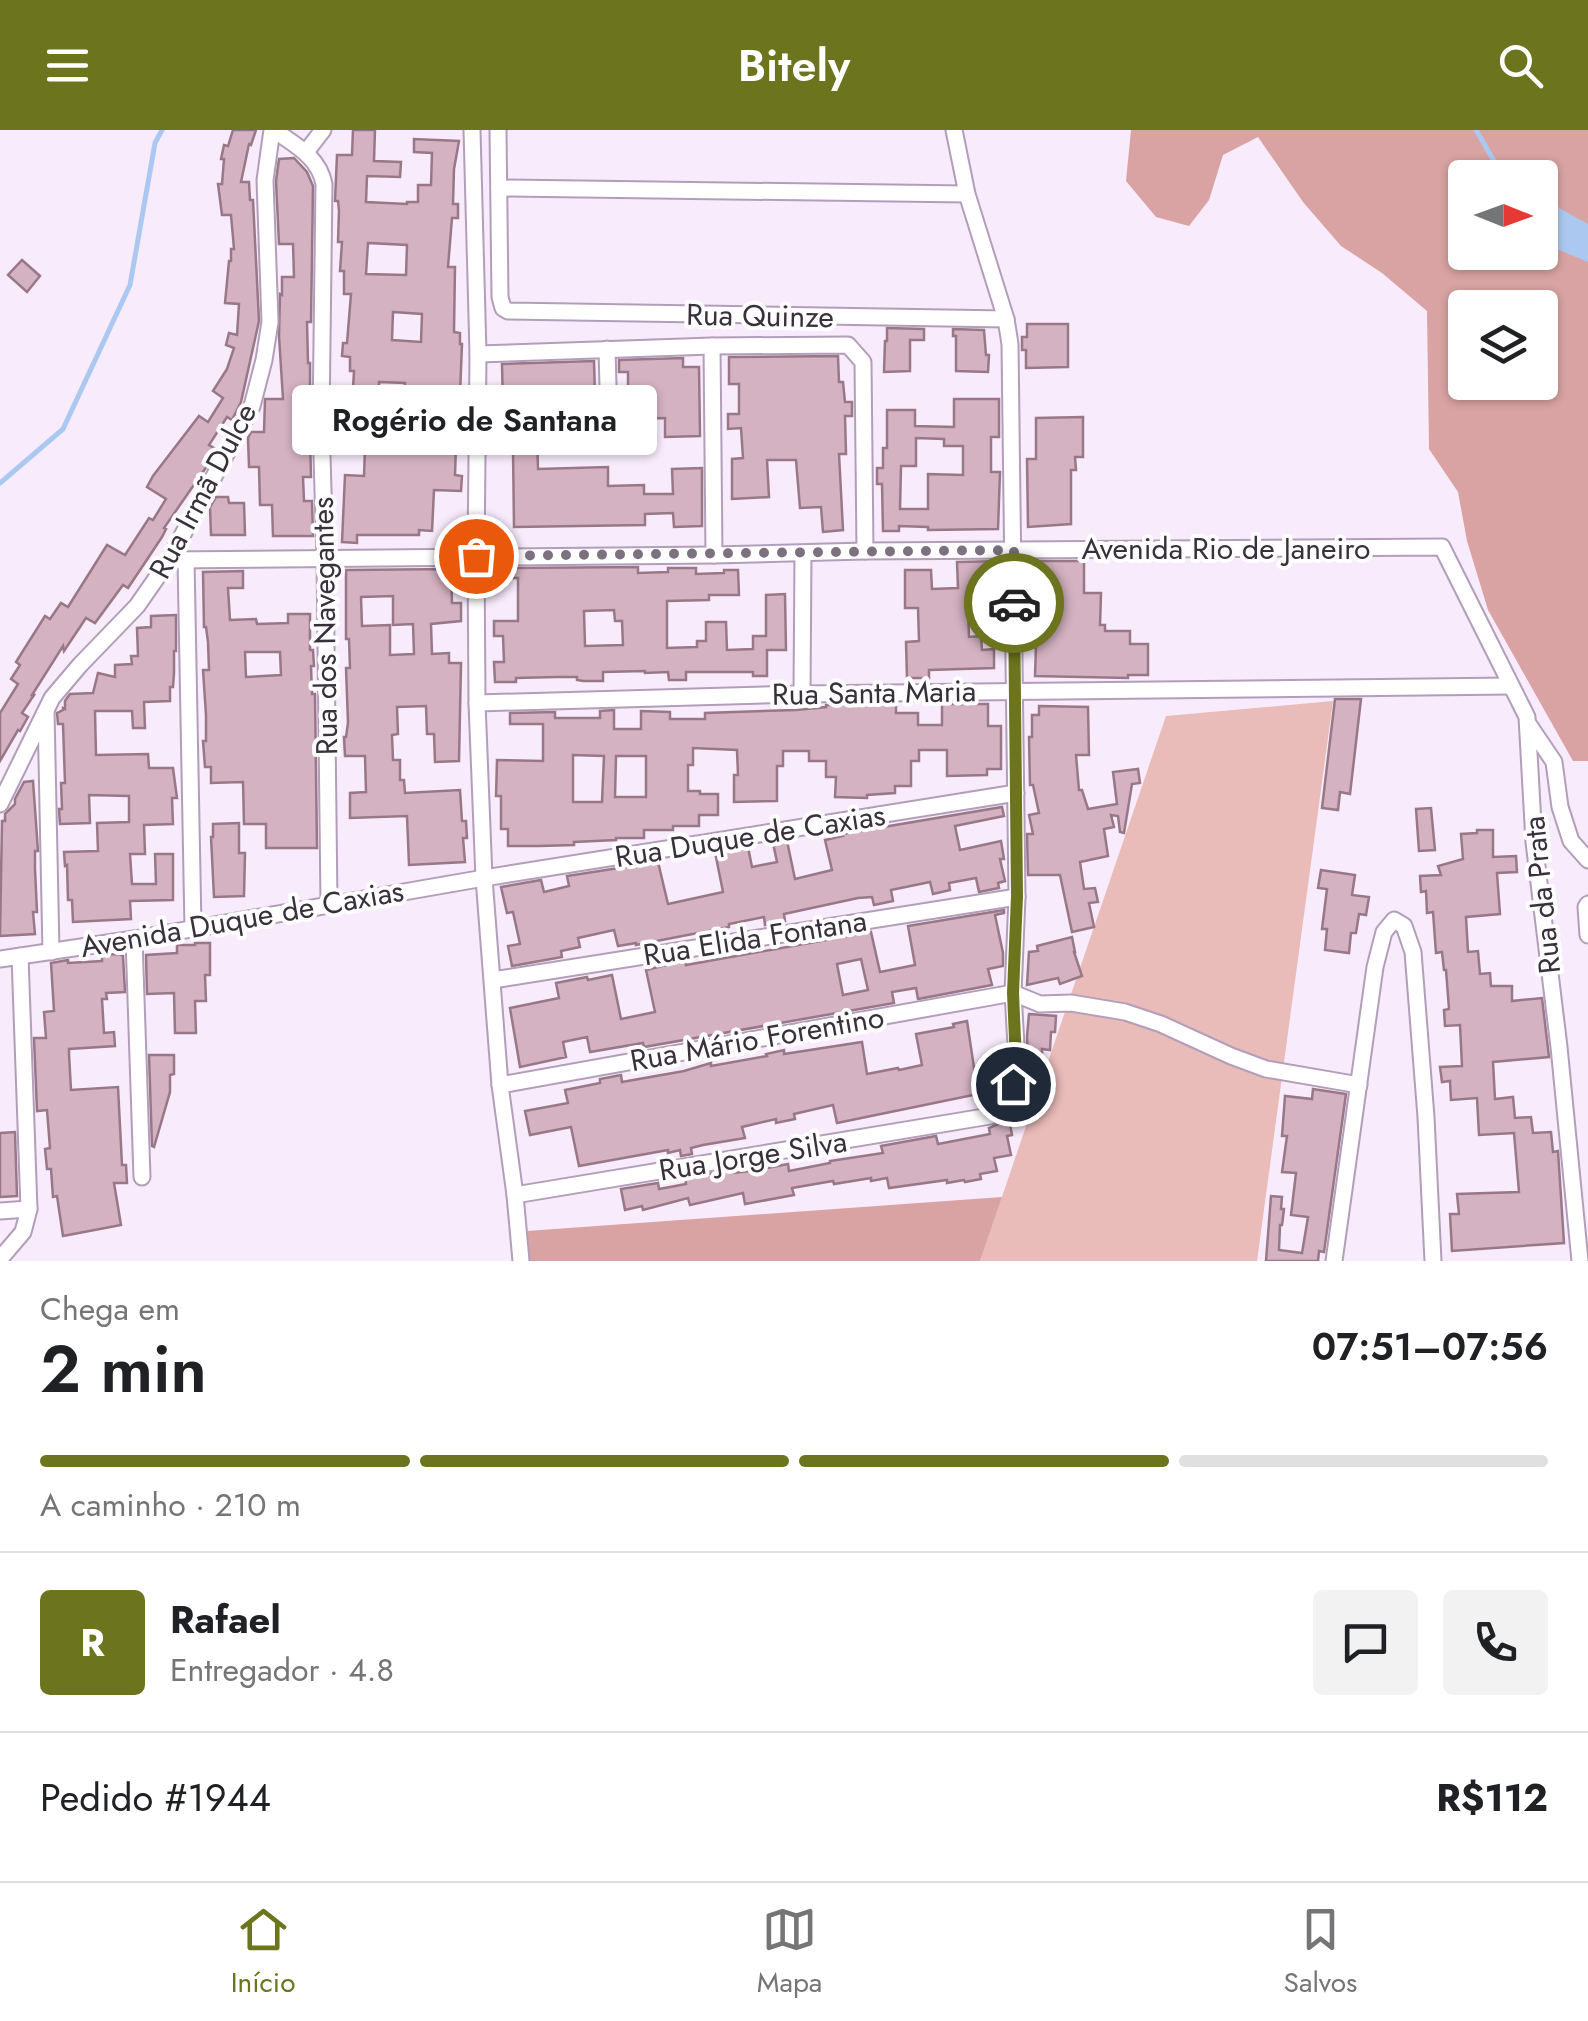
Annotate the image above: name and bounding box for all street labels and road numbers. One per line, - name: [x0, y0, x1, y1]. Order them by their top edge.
- street label: Rua Quinze: [686, 293, 834, 338]
- street label: Rua Irmã Dulce: [138, 395, 267, 586]
- street label: Rua dos Navegantes: [301, 496, 348, 756]
- street label: Avenida Rio de Janeiro: [1082, 527, 1370, 570]
- street label: Rua Santa Maria: [771, 669, 977, 716]
- street label: Rua Duque de Caxias: [612, 793, 888, 878]
- street label: Rua da Prata: [1512, 814, 1571, 976]
- street label: Avenida Duque de Caxias: [77, 869, 407, 968]
- street label: Rua Elida Fontana: [640, 899, 870, 976]
- street label: Rua Mário Forentino: [627, 995, 887, 1082]
- street label: Rua Jorge Silva: [656, 1119, 850, 1192]

